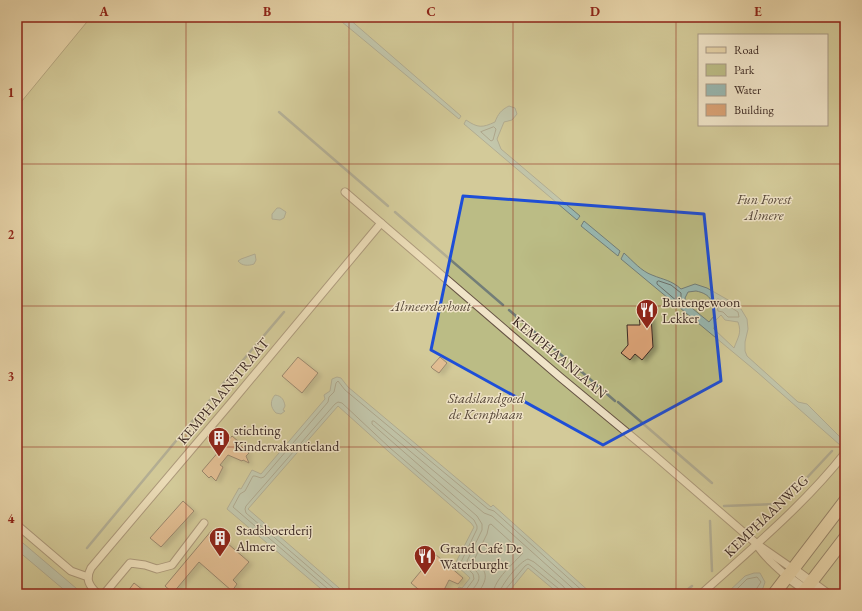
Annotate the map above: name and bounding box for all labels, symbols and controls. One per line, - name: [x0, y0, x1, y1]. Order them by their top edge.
- text: A: [98, 3, 109, 20]
- text: B: [263, 3, 271, 20]
- text: C: [426, 3, 436, 20]
- text: D: [590, 3, 600, 20]
- text: E: [754, 3, 762, 20]
- legend: [698, 34, 828, 126]
- text: Road: [734, 42, 760, 58]
- text: Park: [734, 62, 755, 78]
- text: Water: [734, 82, 761, 98]
- text: 1: [8, 84, 15, 101]
- text: Building: [734, 102, 775, 118]
- park label: Fun Forest Almere: [736, 190, 792, 224]
- text: 2: [8, 226, 15, 243]
- place label: Buitengewoon Lekker: [662, 293, 741, 327]
- park label: Almeerderhout: [390, 297, 472, 315]
- restaurant icon: Buitengewoon Lekker: [634, 297, 660, 330]
- street label: KEMPHAANLAAN: [509, 312, 611, 402]
- street label: KEMPHAANSTRAAT: [173, 334, 273, 448]
- text: 3: [8, 368, 15, 385]
- park label: Stadslandgoed de Kemphaan: [447, 389, 525, 423]
- place label: stichting Kindervakantieland: [234, 421, 340, 455]
- building icon: stichting Kindervakantieland: [206, 425, 232, 458]
- street label: KEMPHAANWEG: [720, 471, 812, 561]
- text: 4: [8, 510, 15, 527]
- place label: Stadsboerderij Almere: [235, 521, 312, 555]
- building icon: Stadsboerderij Almere: [207, 525, 233, 558]
- place label: Grand Café De Waterburght: [440, 539, 522, 573]
- restaurant icon: Grand Café De Waterburght: [412, 543, 438, 576]

